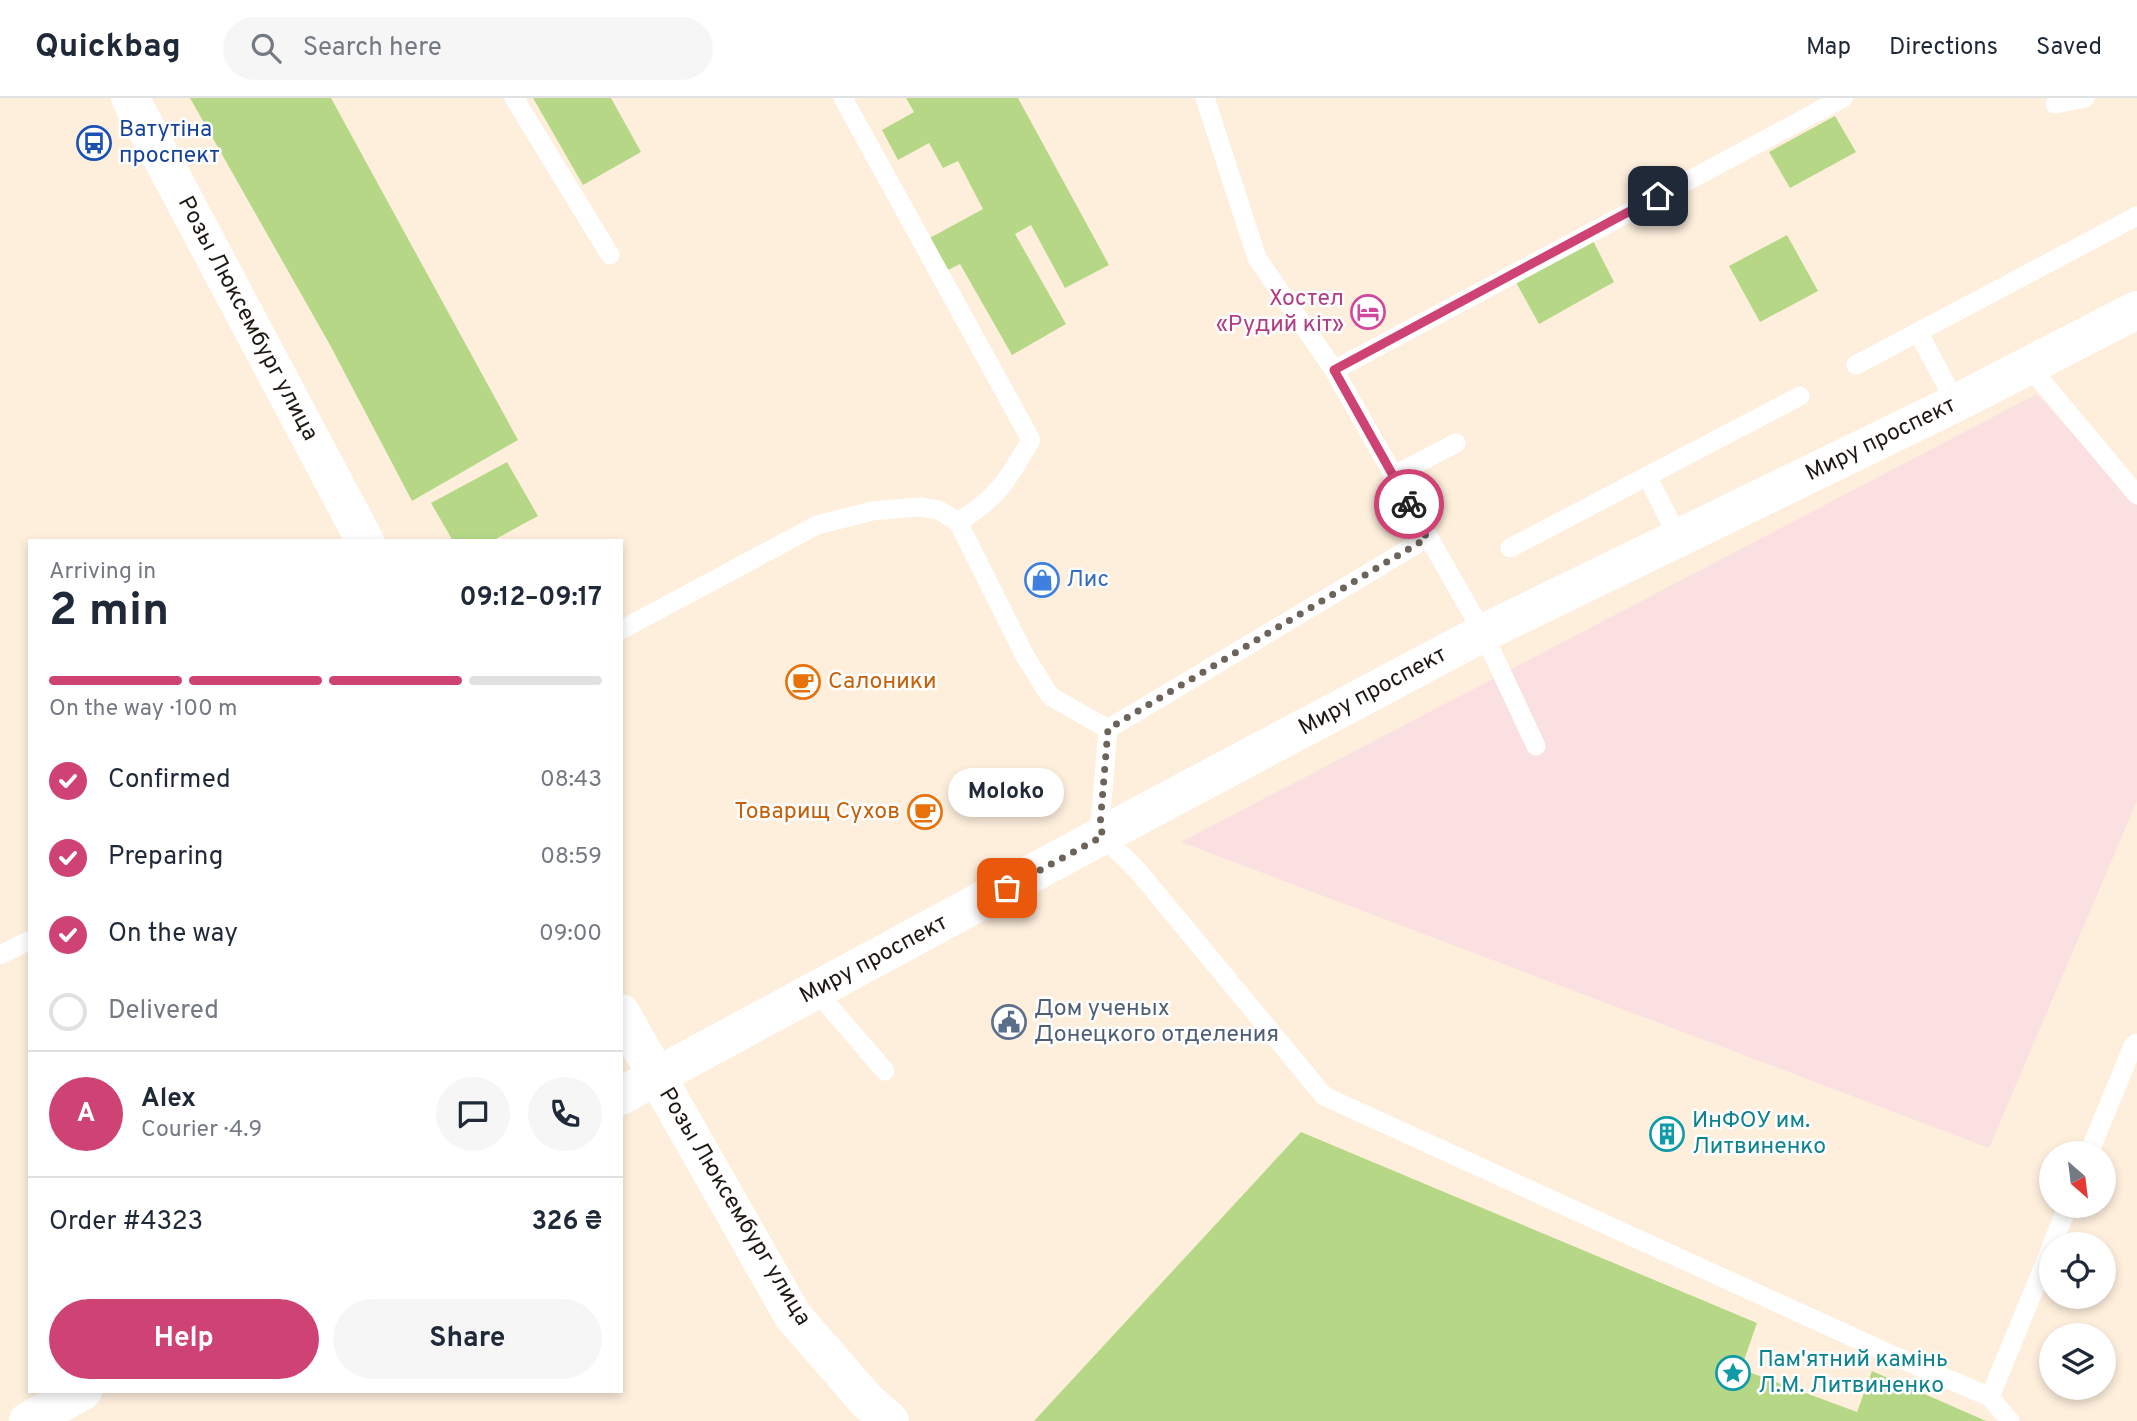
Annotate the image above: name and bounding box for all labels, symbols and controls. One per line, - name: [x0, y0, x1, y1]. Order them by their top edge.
- search box: [223, 17, 713, 80]
- text: Quickbag: [35, 27, 181, 69]
- icon: search: [247, 29, 285, 67]
- text: Search here: [303, 32, 442, 65]
- text: Map: [1806, 33, 1851, 63]
- text: Directions: [1889, 33, 1998, 63]
- text: Saved: [2036, 33, 2102, 63]
- place label: Ватутіна проспект: [119, 116, 220, 171]
- bus stop icon: Ватутіна проспект: [75, 124, 113, 162]
- pin: [1628, 166, 1688, 226]
- icon: home: [1639, 177, 1677, 215]
- street label: Розы Люксембург улица: [170, 192, 324, 446]
- place label: Хостел «Рудий кіт»: [1216, 285, 1344, 340]
- hotel icon: Хостел «Рудий кіт»: [1349, 293, 1387, 331]
- street label: Миру проспект: [1801, 391, 1961, 489]
- courier: [1374, 469, 1444, 539]
- icon: bike: [1390, 485, 1428, 523]
- text: Arriving in: [49, 558, 156, 587]
- shop icon: Лис: [1023, 561, 1061, 599]
- place label: Лис: [1066, 566, 1109, 595]
- text: 09:12–09:17: [460, 582, 602, 615]
- text: 2 min: [49, 583, 169, 642]
- street label: Миру проспект: [1294, 641, 1452, 743]
- cafe icon: Салоники: [784, 663, 822, 701]
- place label: Салоники: [828, 668, 936, 697]
- text: On the way · 100 m: [49, 695, 238, 724]
- icon: check: [49, 762, 87, 800]
- text: Confirmed: [108, 764, 231, 797]
- text: 08:43: [540, 766, 602, 795]
- callout: Moloko: [949, 769, 1065, 818]
- text: Moloko: [968, 778, 1044, 807]
- cafe icon: Товарищ Сухов: [906, 793, 944, 831]
- place label: Товарищ Сухов: [734, 798, 900, 827]
- icon: check: [49, 839, 87, 877]
- text: Preparing: [108, 841, 223, 874]
- text: 08:59: [540, 843, 602, 872]
- pin: [977, 858, 1037, 918]
- icon: bag: [988, 869, 1026, 907]
- street label: Миру проспект: [795, 909, 953, 1011]
- icon: check: [49, 916, 87, 954]
- text: On the way: [108, 918, 238, 951]
- text: 09:00: [539, 920, 602, 949]
- text: Delivered: [108, 995, 219, 1028]
- place label: Дом ученых Донецкого отделения: [1034, 995, 1279, 1050]
- public building icon: Дом ученых Донецкого отделения: [990, 1003, 1028, 1041]
- button: chat: [436, 1077, 510, 1151]
- button: phone: [528, 1077, 602, 1151]
- text: Alex: [141, 1083, 196, 1116]
- street label: Розы Люксембург улица: [651, 1083, 817, 1331]
- text: A: [77, 1098, 95, 1131]
- place label: ИнФОУ им. Литвиненко: [1692, 1107, 1826, 1162]
- building icon: ИнФОУ им. Литвиненко: [1648, 1115, 1686, 1153]
- text: Courier · 4.9: [141, 1116, 262, 1145]
- north arrow: [2039, 1141, 2116, 1218]
- map controls: [2039, 1141, 2116, 1400]
- text: Order #4323: [49, 1206, 203, 1239]
- text: 326 ₴: [531, 1206, 602, 1239]
- button: locate: [2039, 1232, 2116, 1309]
- button: Help: [49, 1299, 319, 1379]
- button: Share: [333, 1299, 602, 1379]
- button: layers: [2039, 1323, 2116, 1400]
- place label: Пам'ятний камінь Л.М. Литвиненко: [1758, 1346, 1948, 1401]
- place icon: Пам'ятний камінь Л.М. Литвиненко: [1714, 1354, 1752, 1392]

